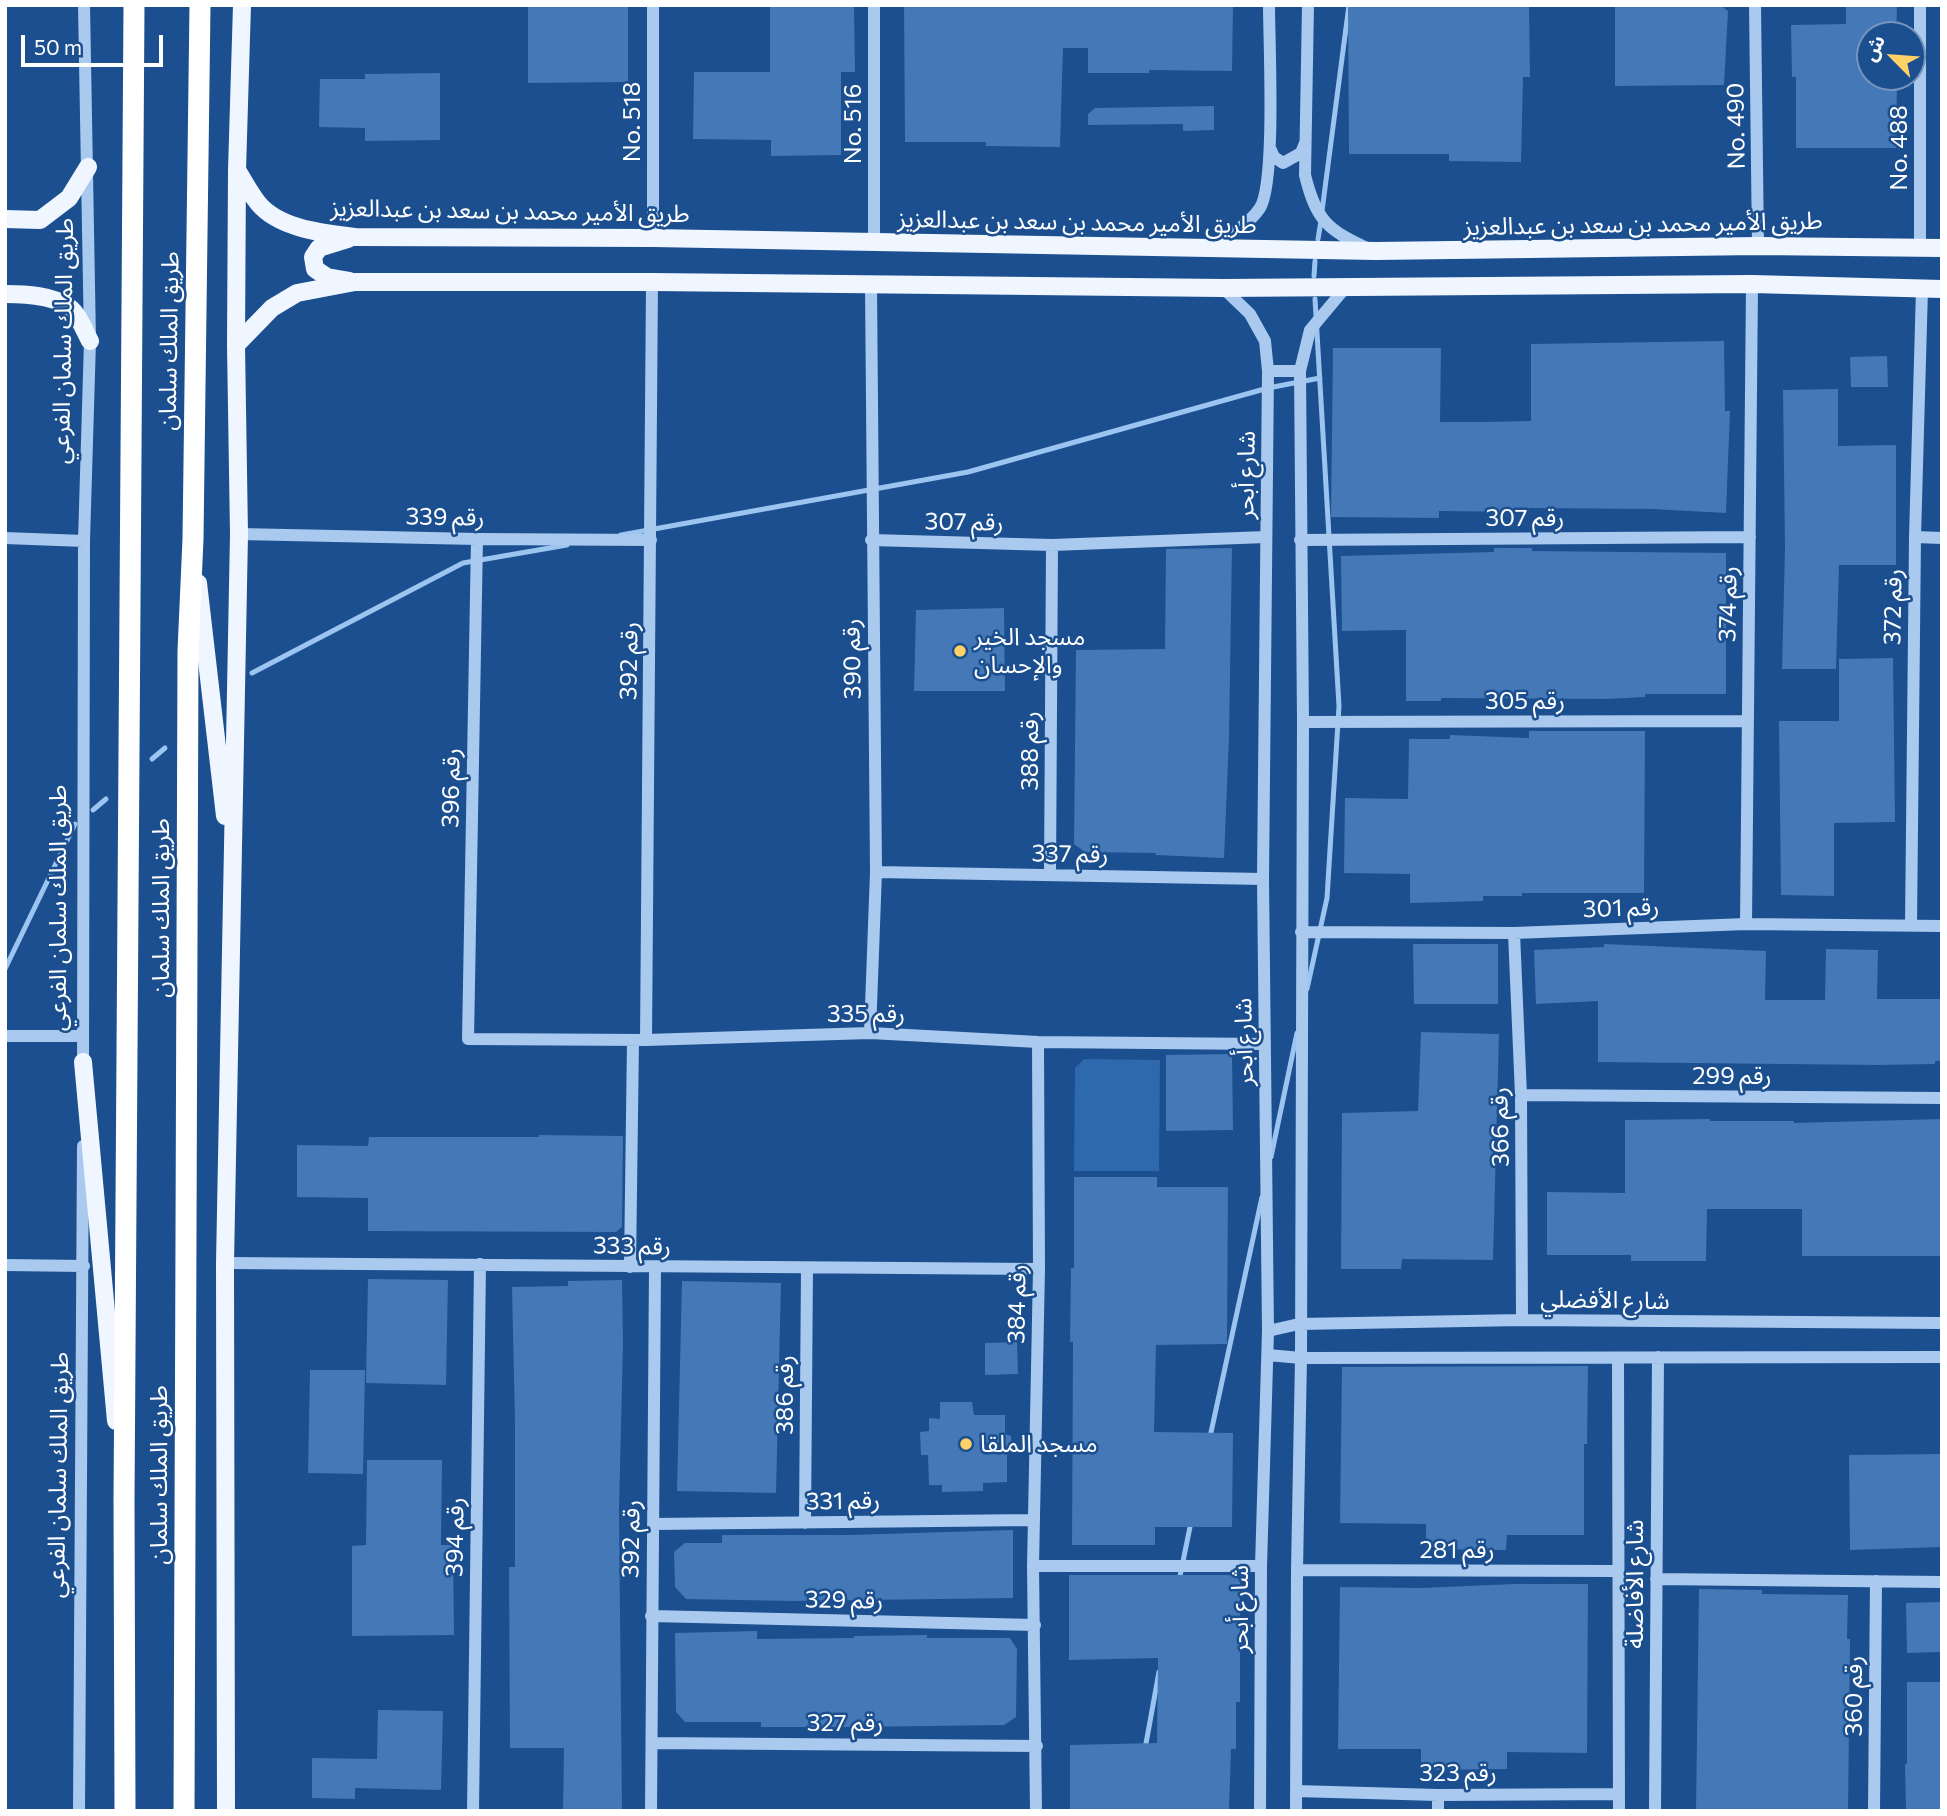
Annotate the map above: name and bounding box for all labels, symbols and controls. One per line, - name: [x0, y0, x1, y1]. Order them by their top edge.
- scale bar: [24, 21, 166, 65]
- north arrow: [1856, 21, 1926, 91]
- text: ش: [1857, 31, 1889, 64]
- text: 50 m: [34, 34, 82, 59]
- street label: No. 518: [618, 82, 646, 162]
- street label: No. 490: [1721, 82, 1751, 170]
- street label: No. 516: [839, 84, 867, 164]
- street label: No. 488: [1885, 105, 1913, 191]
- street label: طريق الأمير محمد بن سعد بن عبدالعزيز: [330, 193, 690, 229]
- street label: طريق الأمير محمد بن سعد بن عبدالعزيز: [897, 204, 1257, 240]
- street label: طريق الأمير محمد بن سعد بن عبدالعزيز: [1463, 206, 1823, 242]
- street label: طريق الملك سلمان الفرعي: [46, 218, 80, 464]
- street label: طريق الملك سلمان: [153, 251, 185, 431]
- street label: شارع أبحر: [1231, 431, 1261, 519]
- street label: رقم 339: [405, 502, 485, 532]
- street label: رقم 307: [1486, 504, 1564, 532]
- street label: رقم 307: [924, 507, 1004, 537]
- street label: رقم 374: [1713, 566, 1743, 642]
- street label: رقم 372: [1878, 569, 1908, 645]
- street label: رقم 390: [837, 618, 867, 700]
- street label: رقم 392: [614, 622, 644, 700]
- place label: مسجد الخير والإحسان: [974, 623, 1085, 679]
- marker: مسجد الخير والإحسان: [952, 643, 968, 659]
- street label: رقم 305: [1485, 687, 1565, 715]
- street label: رقم 388: [1016, 711, 1044, 791]
- street label: رقم 396: [436, 748, 466, 828]
- street label: طريق الملك سلمان الفرعي: [44, 785, 72, 1031]
- street label: طريق الملك سلمان: [147, 818, 175, 998]
- street label: رقم 337: [1031, 839, 1109, 869]
- street label: رقم 301: [1582, 892, 1660, 924]
- street label: شارع أبحر: [1229, 998, 1259, 1086]
- street label: رقم 335: [827, 1000, 905, 1028]
- street label: رقم 299: [1692, 1062, 1772, 1090]
- street label: رقم 366: [1485, 1087, 1515, 1167]
- street label: رقم 333: [593, 1231, 671, 1261]
- street label: رقم 384: [1002, 1264, 1032, 1344]
- street label: شارع الأفضلي: [1540, 1284, 1670, 1316]
- street label: طريق الملك سلمان الفرعي: [41, 1352, 75, 1598]
- street label: رقم 386: [771, 1355, 799, 1435]
- street label: طريق الملك سلمان: [145, 1385, 173, 1565]
- place label: مسجد الملقا: [980, 1430, 1098, 1458]
- marker: مسجد الملقا: [958, 1436, 974, 1452]
- street label: رقم 331: [806, 1486, 880, 1516]
- street label: رقم 394: [440, 1497, 470, 1577]
- street label: رقم 392: [616, 1500, 646, 1578]
- street label: شارع الأفاضلة: [1621, 1519, 1649, 1649]
- street label: رقم 281: [1420, 1536, 1494, 1564]
- street label: شارع أبحر: [1226, 1565, 1254, 1653]
- street label: رقم 329: [805, 1585, 883, 1615]
- street label: رقم 360: [1840, 1656, 1868, 1736]
- street label: رقم 327: [807, 1709, 883, 1737]
- street label: رقم 323: [1419, 1759, 1497, 1787]

